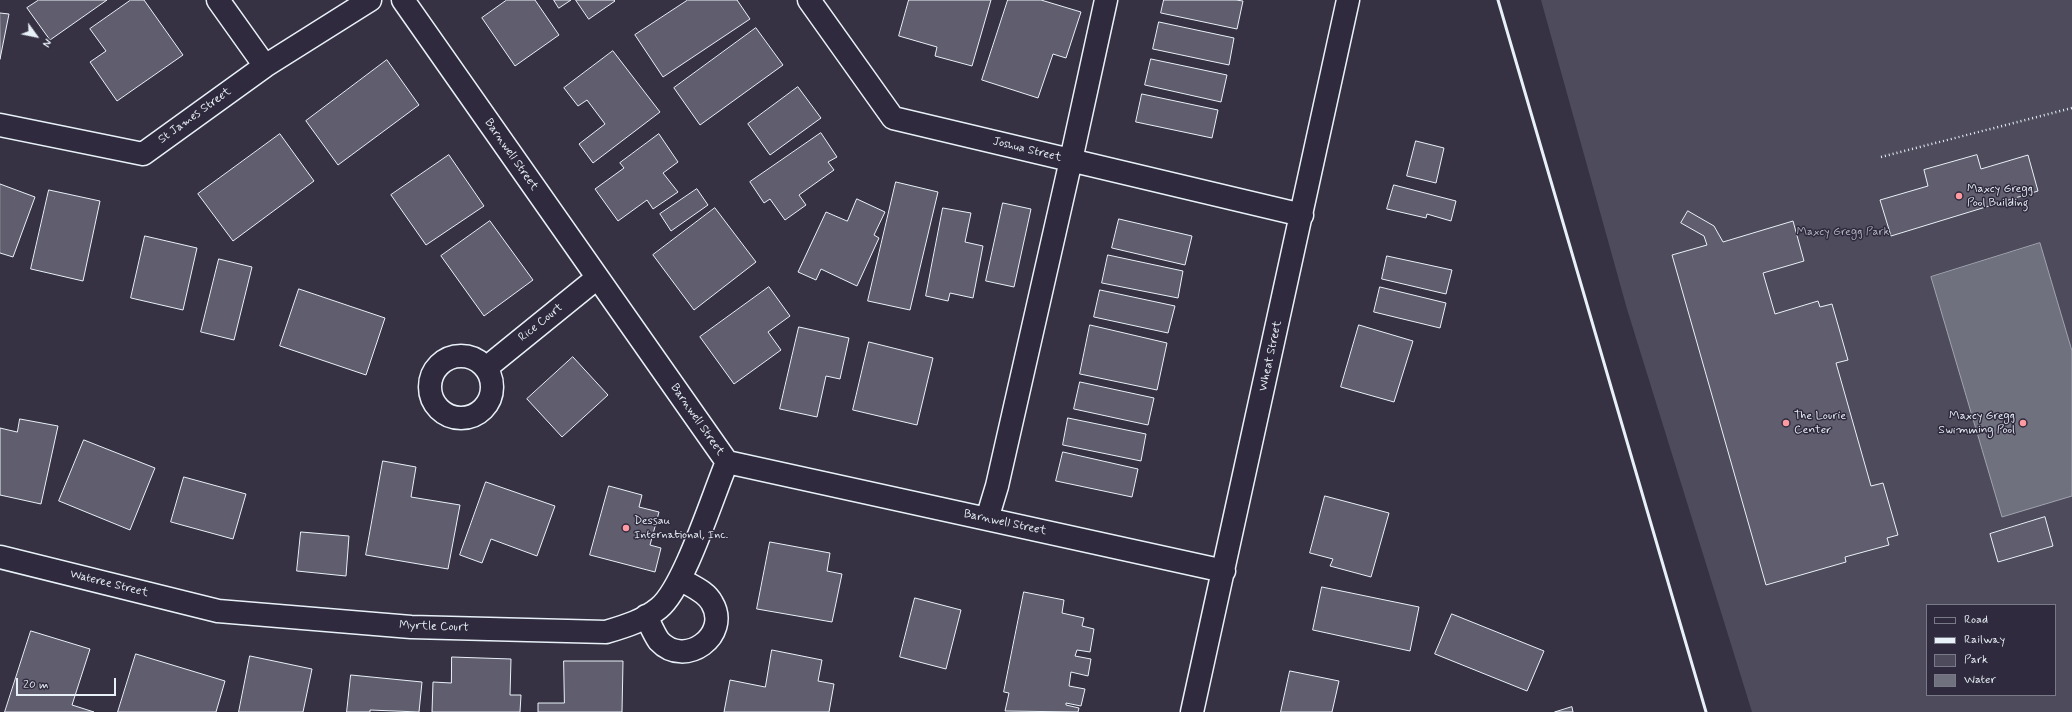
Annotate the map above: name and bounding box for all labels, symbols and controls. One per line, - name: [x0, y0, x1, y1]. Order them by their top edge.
- north arrow: [16, 16, 56, 56]
- text: N: [38, 36, 54, 49]
- street label: St James Street: [156, 85, 234, 147]
- street label: Barnwell Street: [481, 116, 541, 194]
- street label: Joshua Street: [991, 134, 1063, 166]
- place label: Maxcy Gregg Pool Building: [1967, 182, 2033, 210]
- marker: Maxcy Gregg Pool Building: [1954, 191, 1964, 201]
- park label: Maxcy Gregg Park: [1797, 225, 1889, 239]
- street label: Rice Court: [516, 301, 566, 345]
- street label: Wheat Street: [1256, 319, 1286, 393]
- street label: Barnwell Street: [667, 381, 727, 459]
- place label: The Lourie Center: [1794, 409, 1846, 437]
- place label: Maxcy Gregg Swimming Pool: [1938, 409, 2015, 437]
- marker: The Lourie Center: [1781, 418, 1791, 428]
- marker: Maxcy Gregg Swimming Pool: [2018, 418, 2028, 428]
- street label: Barnwell Street: [962, 507, 1048, 539]
- place label: Dessau International, Inc.: [634, 514, 728, 542]
- marker: Dessau International, Inc.: [621, 523, 631, 533]
- street label: Wateree Street: [68, 567, 150, 601]
- legend: [1926, 604, 2056, 696]
- text: Road: [1964, 612, 1988, 628]
- street label: Myrtle Court: [399, 619, 469, 635]
- text: Railway: [1964, 632, 2005, 648]
- text: Park: [1964, 652, 1988, 668]
- scale bar: [18, 670, 118, 696]
- text: Water: [1964, 672, 1996, 688]
- text: 20 m: [23, 677, 49, 693]

